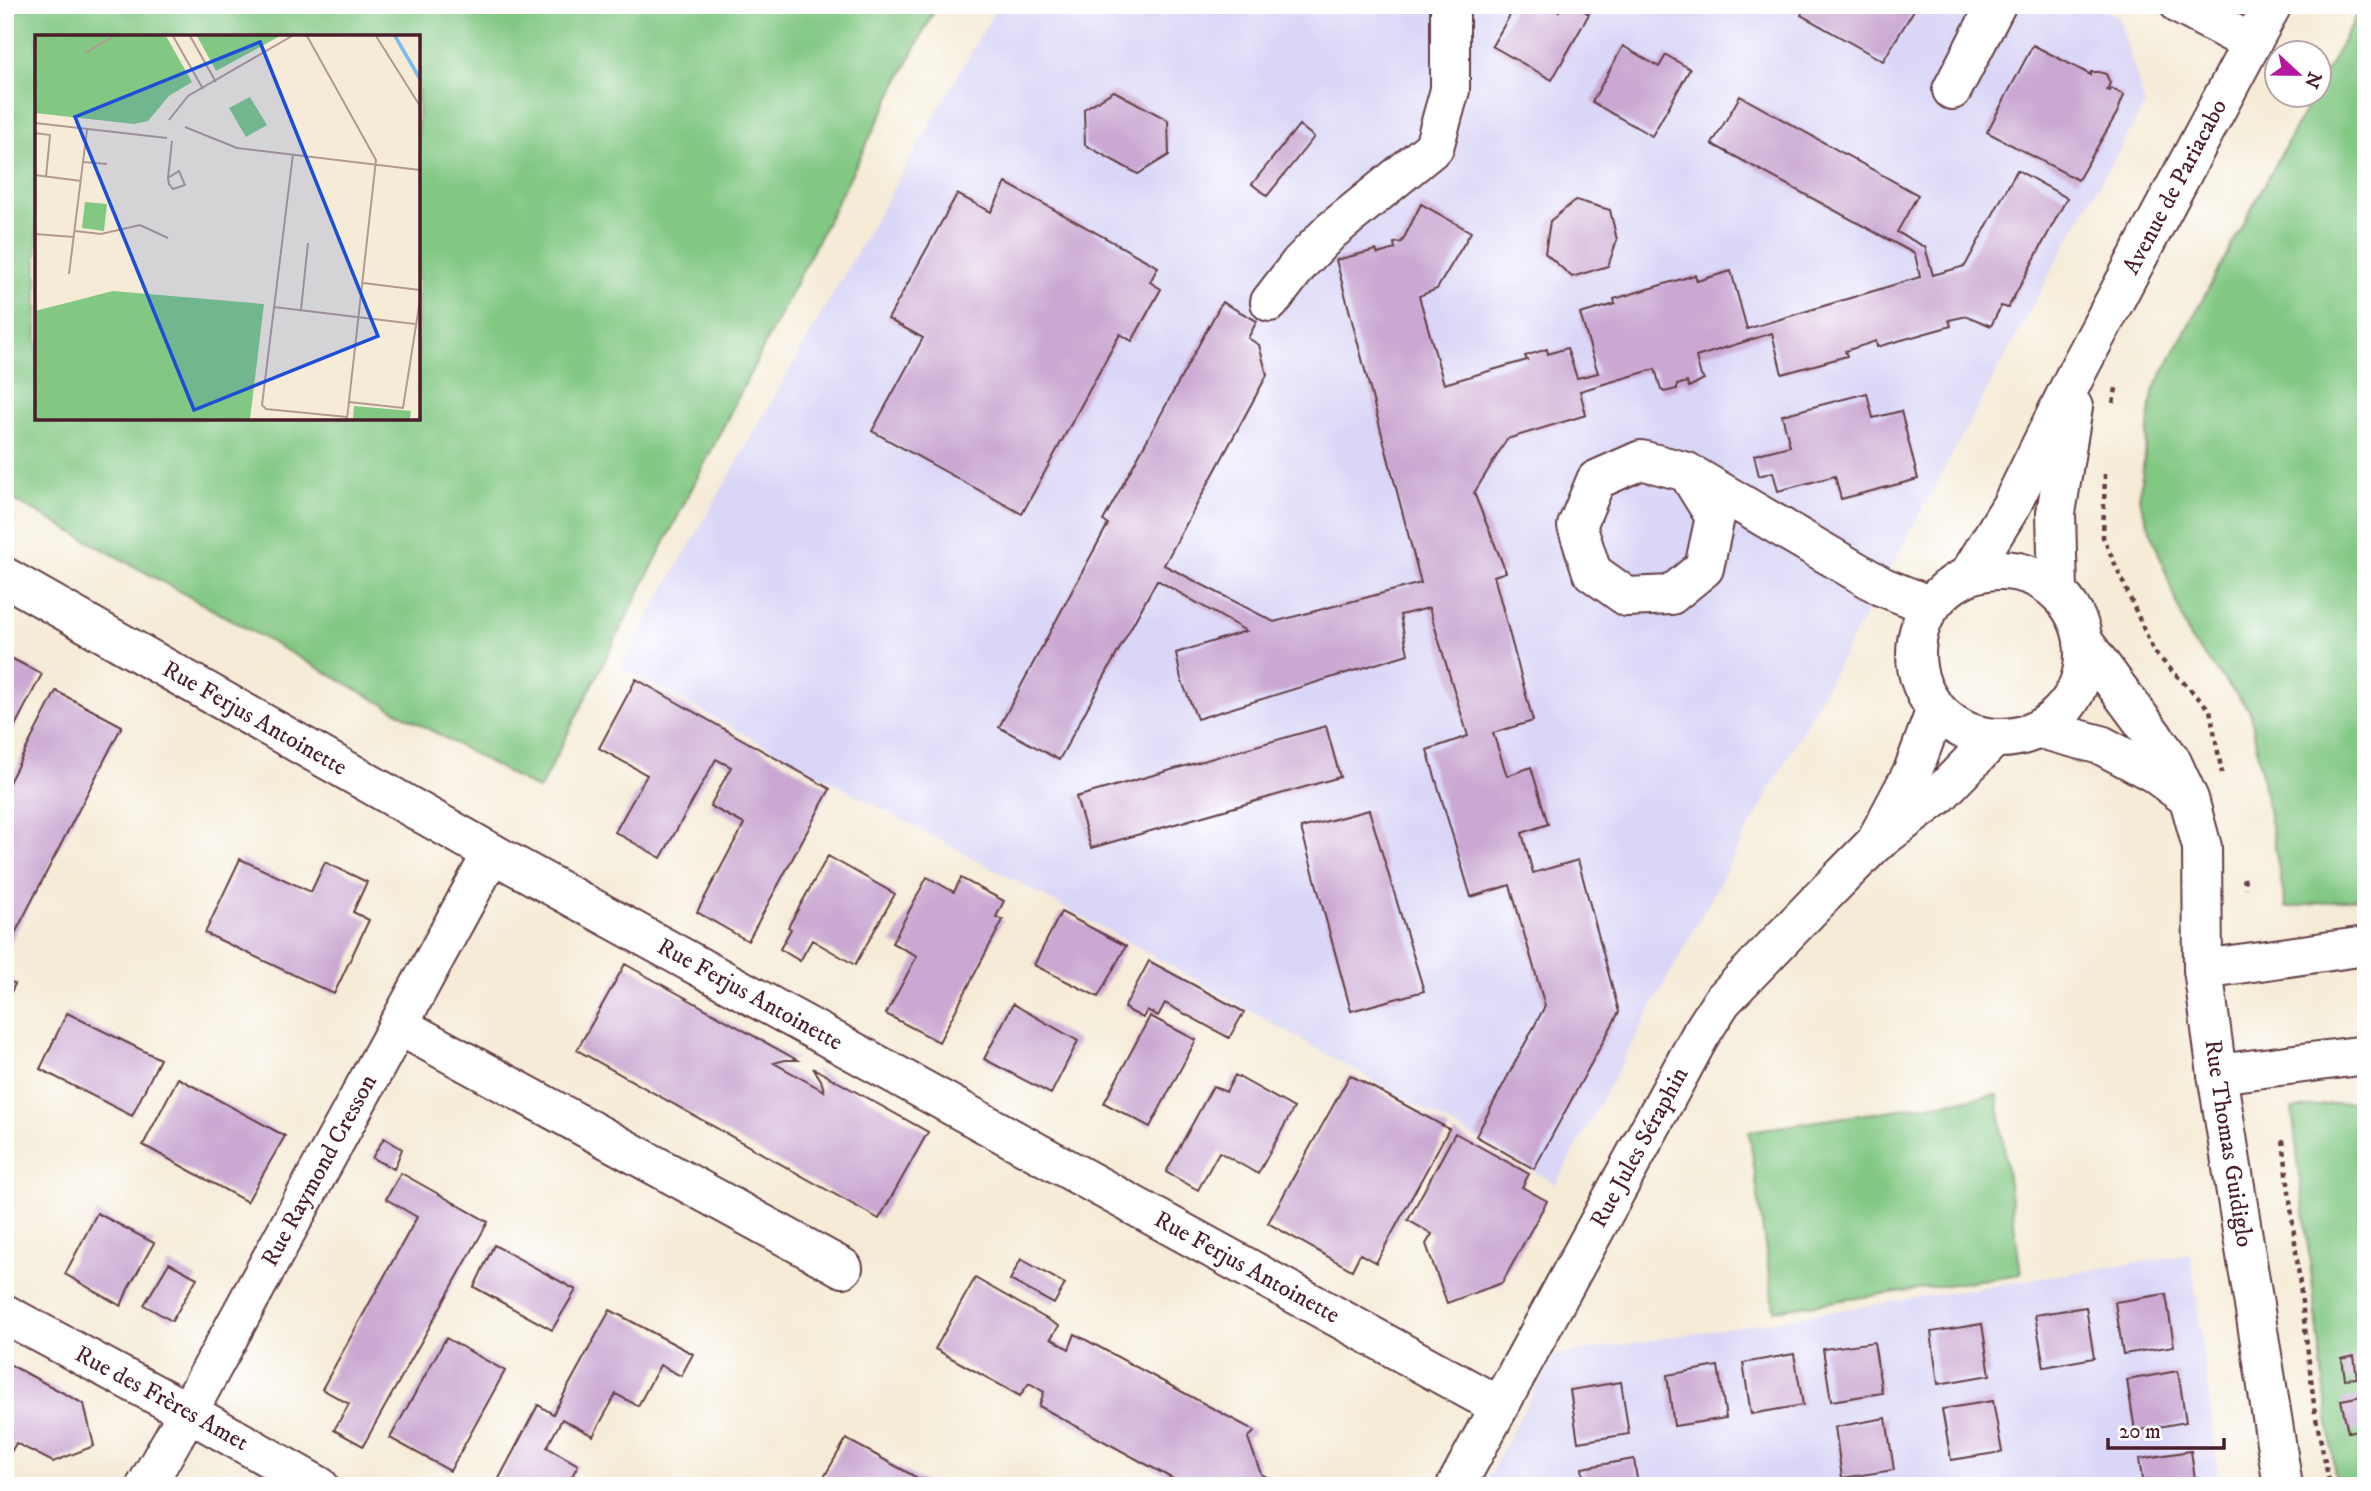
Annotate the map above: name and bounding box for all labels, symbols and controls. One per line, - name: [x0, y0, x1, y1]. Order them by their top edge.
- inset map: [35, 35, 420, 420]
- north arrow: [2262, 38, 2332, 108]
- text: N: [2299, 68, 2326, 92]
- street label: Avenue de Pariacabo: [2116, 94, 2234, 280]
- street label: Rue Ferjus Antoinette: [157, 654, 352, 783]
- street label: Rue Ferjus Antoinette: [652, 932, 848, 1058]
- street label: Rue Thomas Guidiglo: [2198, 1038, 2260, 1249]
- street label: Rue Jules Séraphin: [1584, 1061, 1695, 1233]
- street label: Rue Raymond Cresson: [255, 1069, 384, 1272]
- street label: Rue Ferjus Antoinette: [1149, 1205, 1345, 1331]
- street label: Rue des Frères Amet: [70, 1339, 254, 1458]
- scale bar: [2108, 1407, 2224, 1451]
- text: 20 m: [2119, 1419, 2161, 1445]

